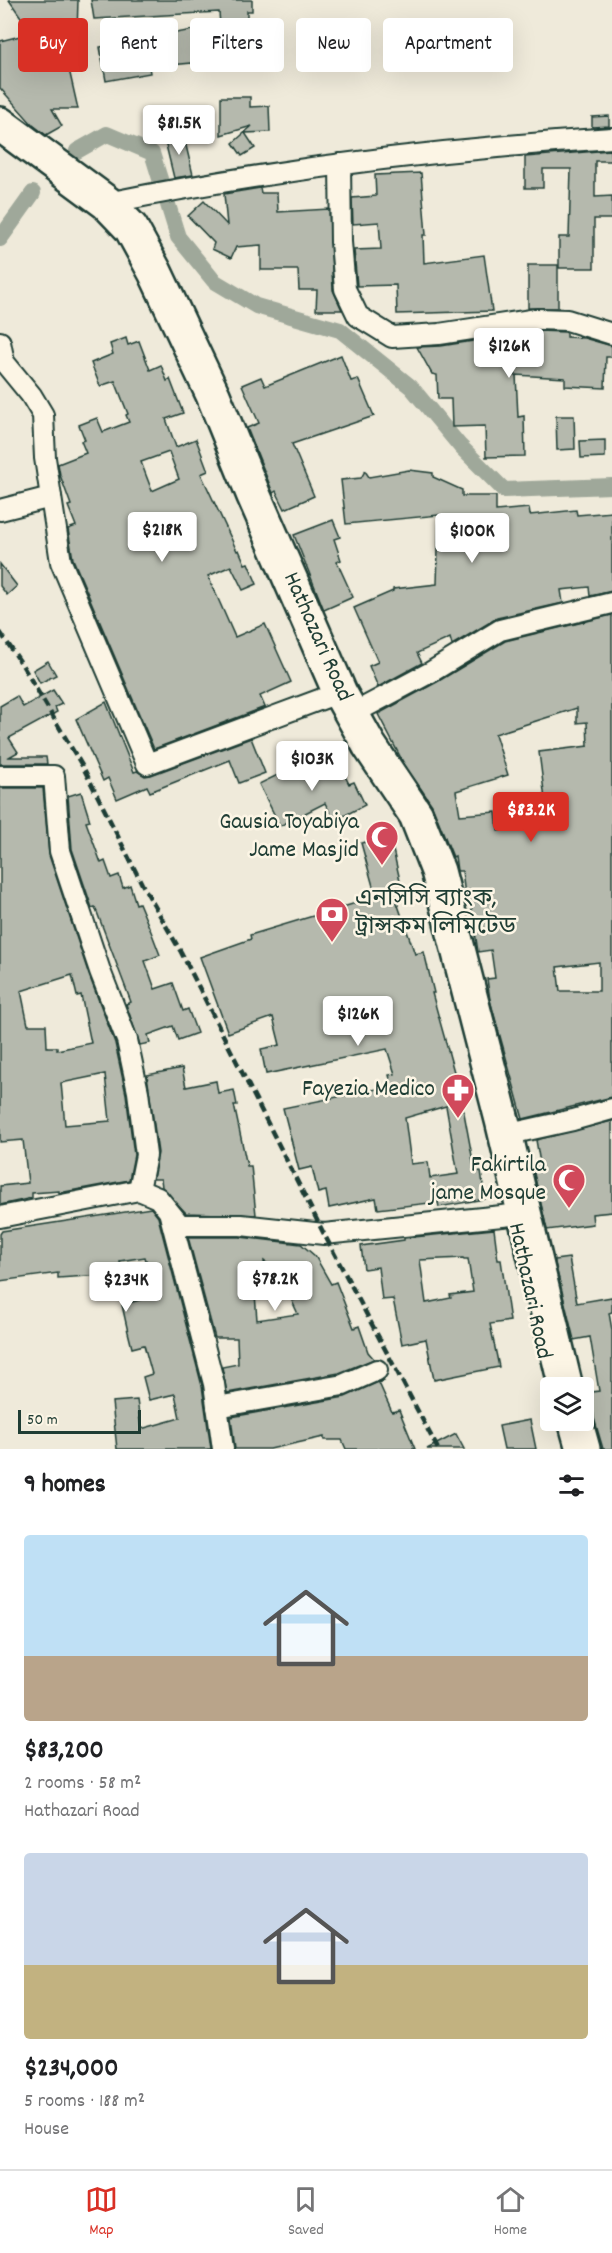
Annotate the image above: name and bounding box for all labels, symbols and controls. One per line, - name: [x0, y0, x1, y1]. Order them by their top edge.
- chip: Buy: [18, 18, 88, 72]
- chip: Rent: [100, 18, 178, 72]
- chip: Filters: [190, 18, 284, 72]
- chip: New: [296, 18, 371, 72]
- chip: Apartment: [383, 18, 513, 72]
- pin: $81.5K: [130, 105, 228, 156]
- text: $81.5K: [157, 110, 201, 138]
- pin: $126K: [467, 328, 551, 379]
- text: $126K: [488, 333, 530, 361]
- pin: $218K: [120, 512, 204, 563]
- pin: $100K: [430, 513, 514, 564]
- text: $218K: [142, 517, 182, 545]
- text: $100K: [449, 518, 495, 546]
- street label: Hathazari Road: [273, 567, 361, 707]
- pin: $103K: [270, 741, 354, 792]
- text: $103K: [290, 746, 334, 774]
- pin: $83.2K: [482, 792, 580, 843]
- text: $83.2K: [507, 797, 555, 825]
- place label: Gausia Toyabiya Jame Masjid: [219, 806, 360, 868]
- mosque icon: Gausia Toyabiya Jame Masjid: [364, 819, 400, 866]
- place label: এনসিসি ব্যাংক, ট্রান্সকম লিমিটেড: [354, 883, 517, 945]
- bank icon: এনসিসি ব্যাংক, ট্রান্সকম লিমিটেড: [314, 896, 350, 943]
- pin: $126K: [316, 996, 400, 1047]
- text: $126K: [337, 1001, 379, 1029]
- pharmacy icon: Fayezia Medico: [440, 1072, 476, 1119]
- place label: Fayezia Medico: [302, 1073, 435, 1107]
- place label: Fakirtila jame Mosque: [427, 1149, 547, 1211]
- mosque icon: Fakirtila jame Mosque: [551, 1162, 587, 1209]
- street label: Hathazari Road: [498, 1220, 560, 1362]
- pin: $78.2K: [226, 1261, 324, 1312]
- pin: $234K: [84, 1262, 168, 1313]
- text: $78.2K: [251, 1266, 299, 1294]
- text: $234K: [103, 1267, 149, 1295]
- map controls: [540, 1377, 594, 1431]
- button: layers: [540, 1377, 594, 1431]
- scale bar: [18, 1407, 141, 1434]
- text: 50 m: [27, 1409, 58, 1432]
- text: 9 homes: [24, 1467, 106, 1504]
- icon: filters: [555, 1469, 588, 1502]
- icon: home: [252, 1574, 360, 1682]
- text: $83,200: [24, 1733, 104, 1770]
- text: 2 rooms · 58 m²: [24, 1770, 141, 1798]
- text: Hathazari Road: [24, 1798, 140, 1826]
- icon: home: [252, 1892, 360, 2000]
- text: $234,000: [24, 2051, 118, 2088]
- text: 5 rooms · 188 m²: [24, 2088, 145, 2116]
- text: House: [24, 2116, 69, 2144]
- tab: Map: [85, 2183, 118, 2242]
- tab: Saved: [288, 2183, 324, 2242]
- tab: Home: [494, 2183, 527, 2242]

